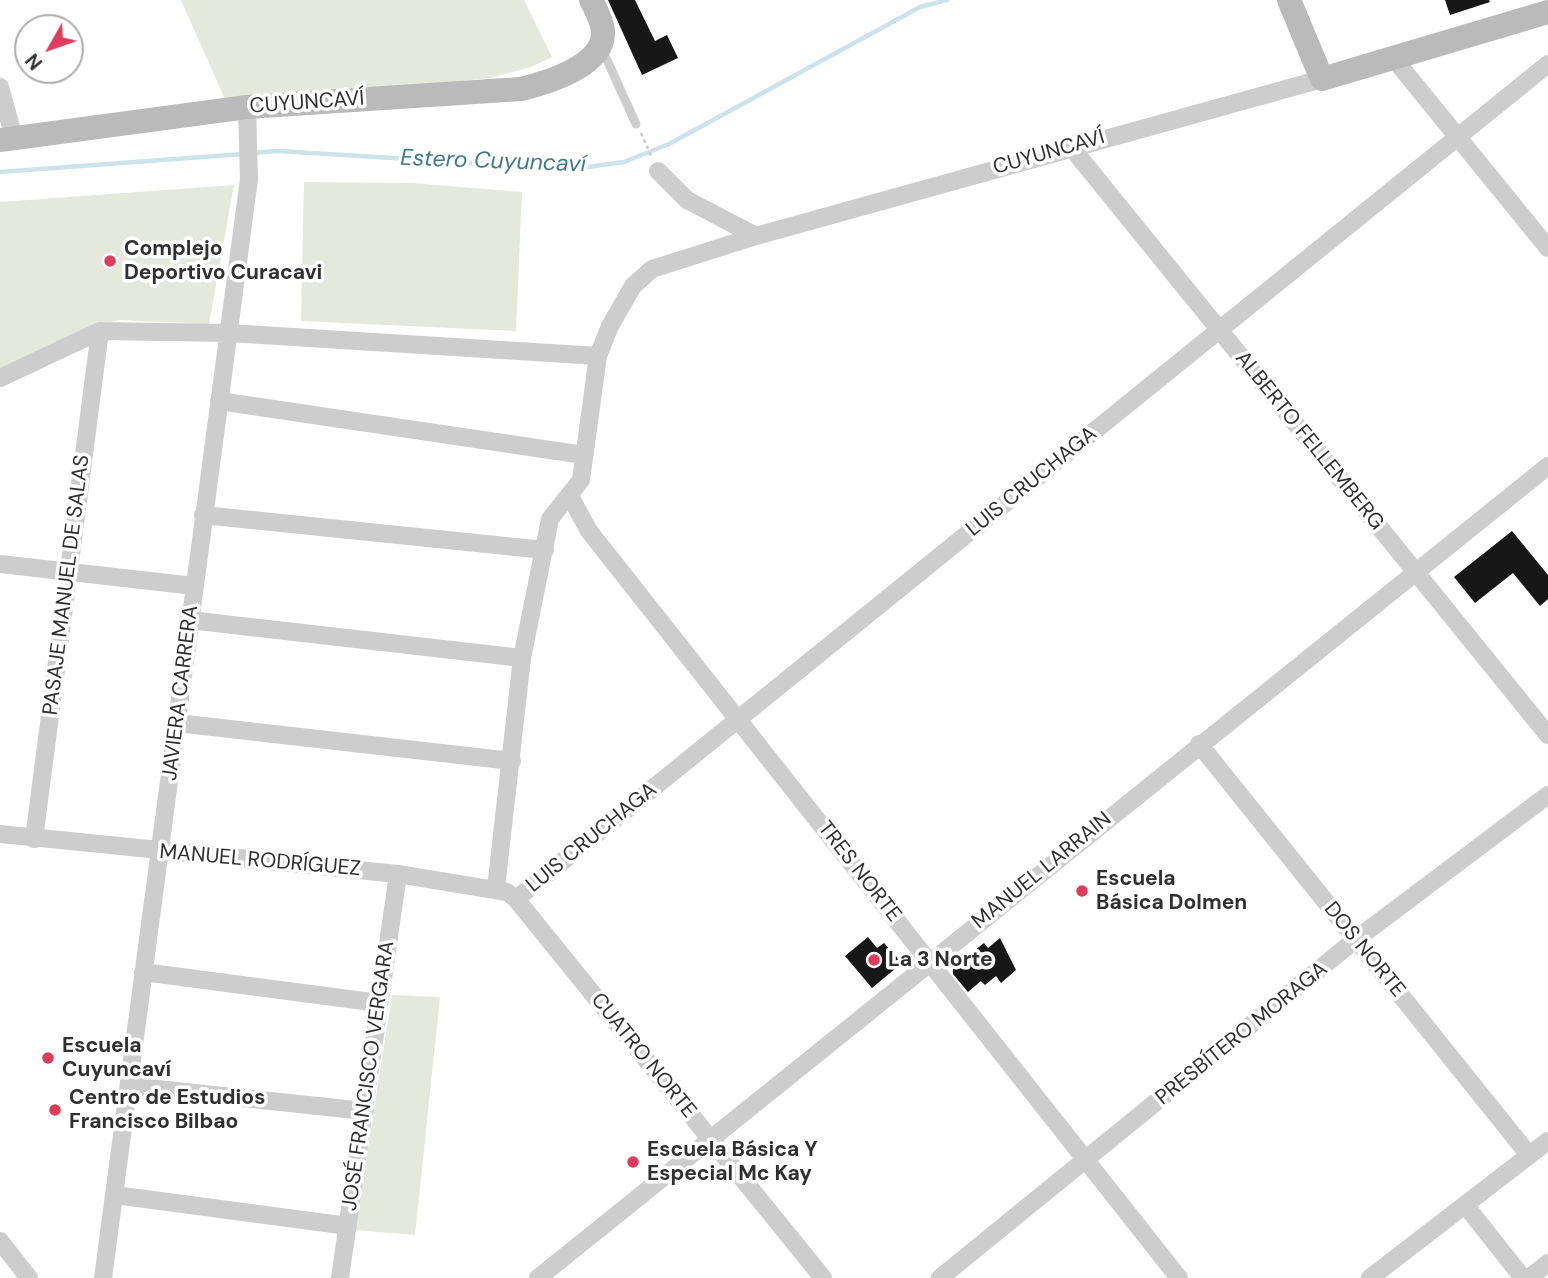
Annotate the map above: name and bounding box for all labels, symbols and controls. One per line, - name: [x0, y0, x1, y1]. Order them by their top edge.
- north arrow: [14, 14, 84, 84]
- text: N: [20, 48, 48, 75]
- street label: CUYUNCAVÍ: [249, 86, 365, 120]
- street label: CUYUNCAVÍ: [990, 125, 1108, 181]
- water label: Estero Cuyuncaví: [400, 145, 586, 179]
- place label: Complejo Deportivo Curacavi: [124, 236, 322, 286]
- marker: Complejo Deportivo Curacavi: [102, 253, 118, 269]
- street label: ALBERTO FELLEMBERG: [1229, 347, 1389, 535]
- street label: LUIS CRUCHAGA: [962, 422, 1102, 542]
- street label: PASAJE MANUEL DE SALAS: [39, 453, 95, 717]
- street label: JAVIERA CARRERA: [158, 604, 204, 782]
- street label: LUIS CRUCHAGA: [522, 778, 662, 898]
- street label: MANUEL LARRAIN: [967, 807, 1117, 935]
- street label: TRES NORTE: [812, 817, 906, 927]
- street label: MANUEL RODRÍGUEZ: [158, 840, 362, 882]
- place label: Escuela Básica Dolmen: [1096, 866, 1247, 916]
- marker: Escuela Básica Dolmen: [1074, 883, 1090, 899]
- street label: DOS NORTE: [1318, 897, 1410, 1003]
- street label: JOSÉ FRANCISCO VERGARA: [338, 939, 400, 1213]
- place label: La 3 Norte: [888, 947, 993, 973]
- marker: La 3 Norte: [866, 952, 882, 968]
- street label: PRESBÍTERO MORAGA: [1151, 957, 1333, 1111]
- street label: CUATRO NORTE: [585, 988, 701, 1124]
- place label: Escuela Cuyuncaví: [62, 1033, 171, 1083]
- marker: Escuela Cuyuncaví: [40, 1050, 56, 1066]
- place label: Centro de Estudios Francisco Bilbao: [69, 1085, 265, 1135]
- marker: Centro de Estudios Francisco Bilbao: [47, 1102, 63, 1118]
- place label: Escuela Básica Y Especial Mc Kay: [647, 1137, 818, 1187]
- marker: Escuela Básica Y Especial Mc Kay: [625, 1154, 641, 1170]

